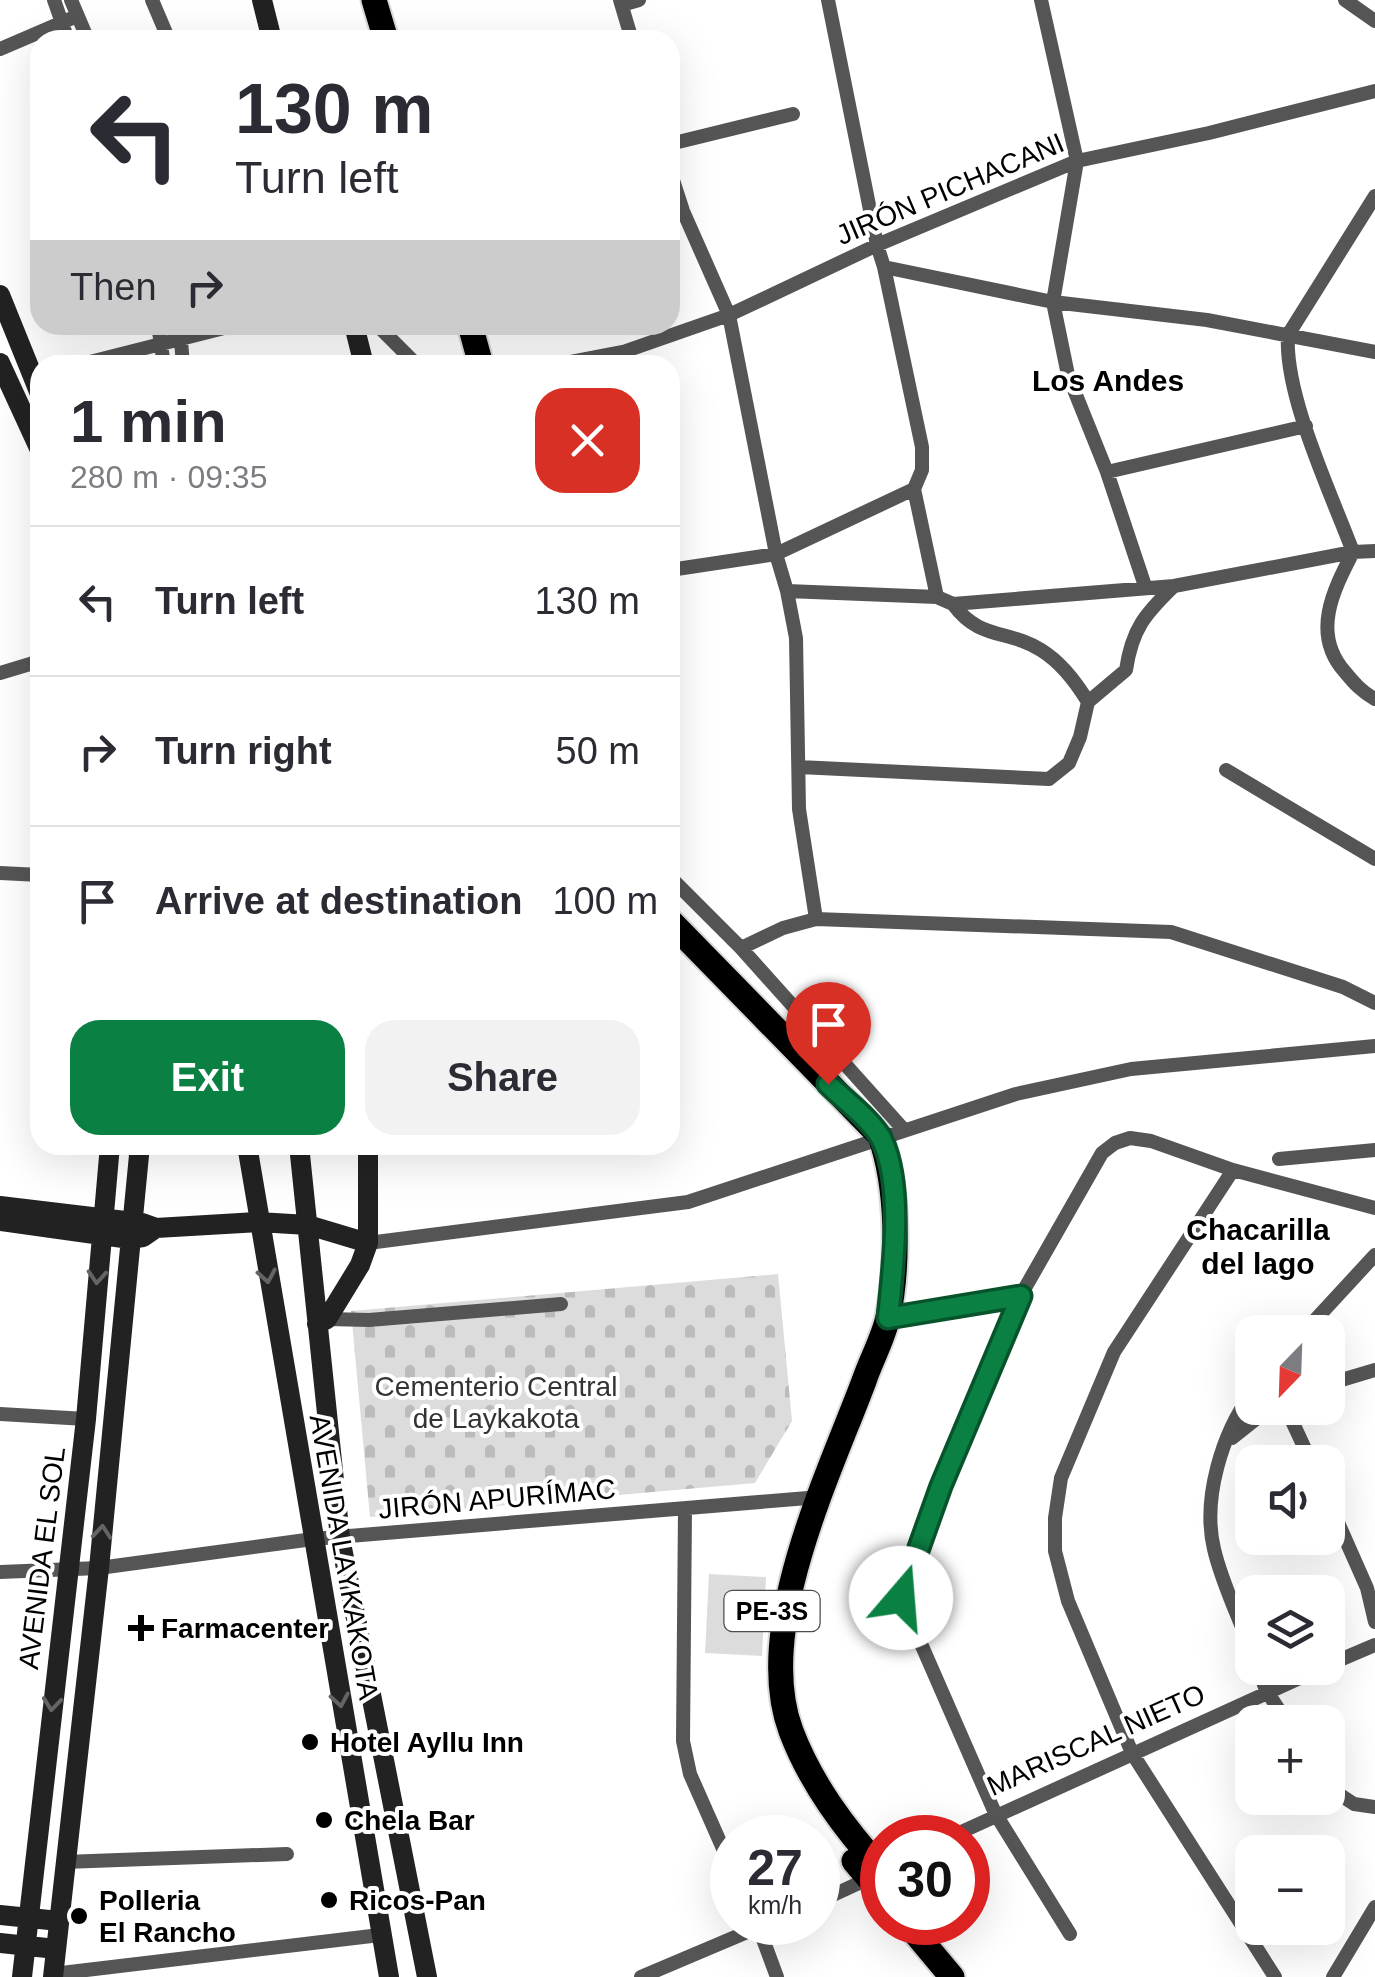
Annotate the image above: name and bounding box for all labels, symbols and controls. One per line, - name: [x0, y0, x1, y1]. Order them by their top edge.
- icon: left: [70, 70, 200, 200]
- text: 130 m: [235, 70, 433, 148]
- street label: JIRÓN PICHACANI: [832, 127, 1068, 251]
- text: Turn left: [235, 152, 398, 203]
- icon: right: [177, 260, 232, 315]
- text: Then: [70, 266, 157, 308]
- district label: Los Andes: [1032, 364, 1184, 397]
- text: 1 min: [70, 388, 227, 455]
- button: close: [535, 388, 640, 493]
- text: 280 m · 09:35: [70, 459, 267, 495]
- icon: left: [70, 574, 125, 629]
- text: Turn left: [155, 580, 304, 622]
- text: 130 m: [534, 580, 640, 622]
- icon: right: [70, 724, 125, 779]
- text: Turn right: [155, 730, 332, 772]
- text: 50 m: [556, 730, 640, 772]
- icon: arrive: [70, 874, 125, 929]
- text: Arrive at destination: [155, 880, 522, 922]
- text: 100 m: [552, 880, 658, 922]
- pin: [786, 982, 871, 1085]
- icon: arrive: [801, 997, 856, 1052]
- button: Exit: [70, 1020, 345, 1135]
- button: Share: [365, 1020, 640, 1135]
- district label: Chacarilla del lago: [1186, 1213, 1330, 1280]
- one-way arrow: [256, 1268, 277, 1284]
- one-way arrow: [87, 1269, 109, 1285]
- north arrow: [1235, 1315, 1345, 1425]
- map controls: [1235, 1315, 1345, 1945]
- park label: Cementerio Central de Laykakota: [375, 1371, 617, 1434]
- street label: AVENIDA LAYKAKOTA: [304, 1412, 384, 1703]
- street label: AVENIDA EL SOL: [13, 1445, 71, 1671]
- button: sound: [1235, 1445, 1345, 1555]
- street label: JIRÓN APURÍMAC: [377, 1473, 617, 1525]
- one-way arrow: [91, 1524, 113, 1540]
- position arrow: [849, 1546, 953, 1650]
- button: layers: [1235, 1575, 1345, 1685]
- road number: PE-3S: [724, 1591, 820, 1631]
- place label: Farmacenter: [161, 1613, 329, 1644]
- marker: Farmacenter: [130, 1617, 152, 1639]
- street label: MARISCAL NIETO: [982, 1678, 1210, 1802]
- one-way arrow: [329, 1691, 350, 1708]
- one-way arrow: [42, 1697, 63, 1713]
- button: +: [1235, 1705, 1345, 1815]
- place label: Hotel Ayllu Inn: [330, 1727, 524, 1758]
- marker: Hotel Ayllu Inn: [299, 1731, 321, 1753]
- place label: Chela Bar: [344, 1805, 475, 1836]
- marker: Chela Bar: [313, 1809, 335, 1831]
- speed limit sign: 30: [860, 1815, 990, 1945]
- button: −: [1235, 1835, 1345, 1945]
- text: 27: [747, 1840, 803, 1896]
- place label: Polleria El Rancho: [99, 1885, 236, 1948]
- place label: Ricos-Pan: [349, 1885, 486, 1916]
- marker: Ricos-Pan: [318, 1889, 340, 1911]
- text: km/h: [748, 1891, 802, 1919]
- marker: Polleria El Rancho: [68, 1905, 90, 1927]

